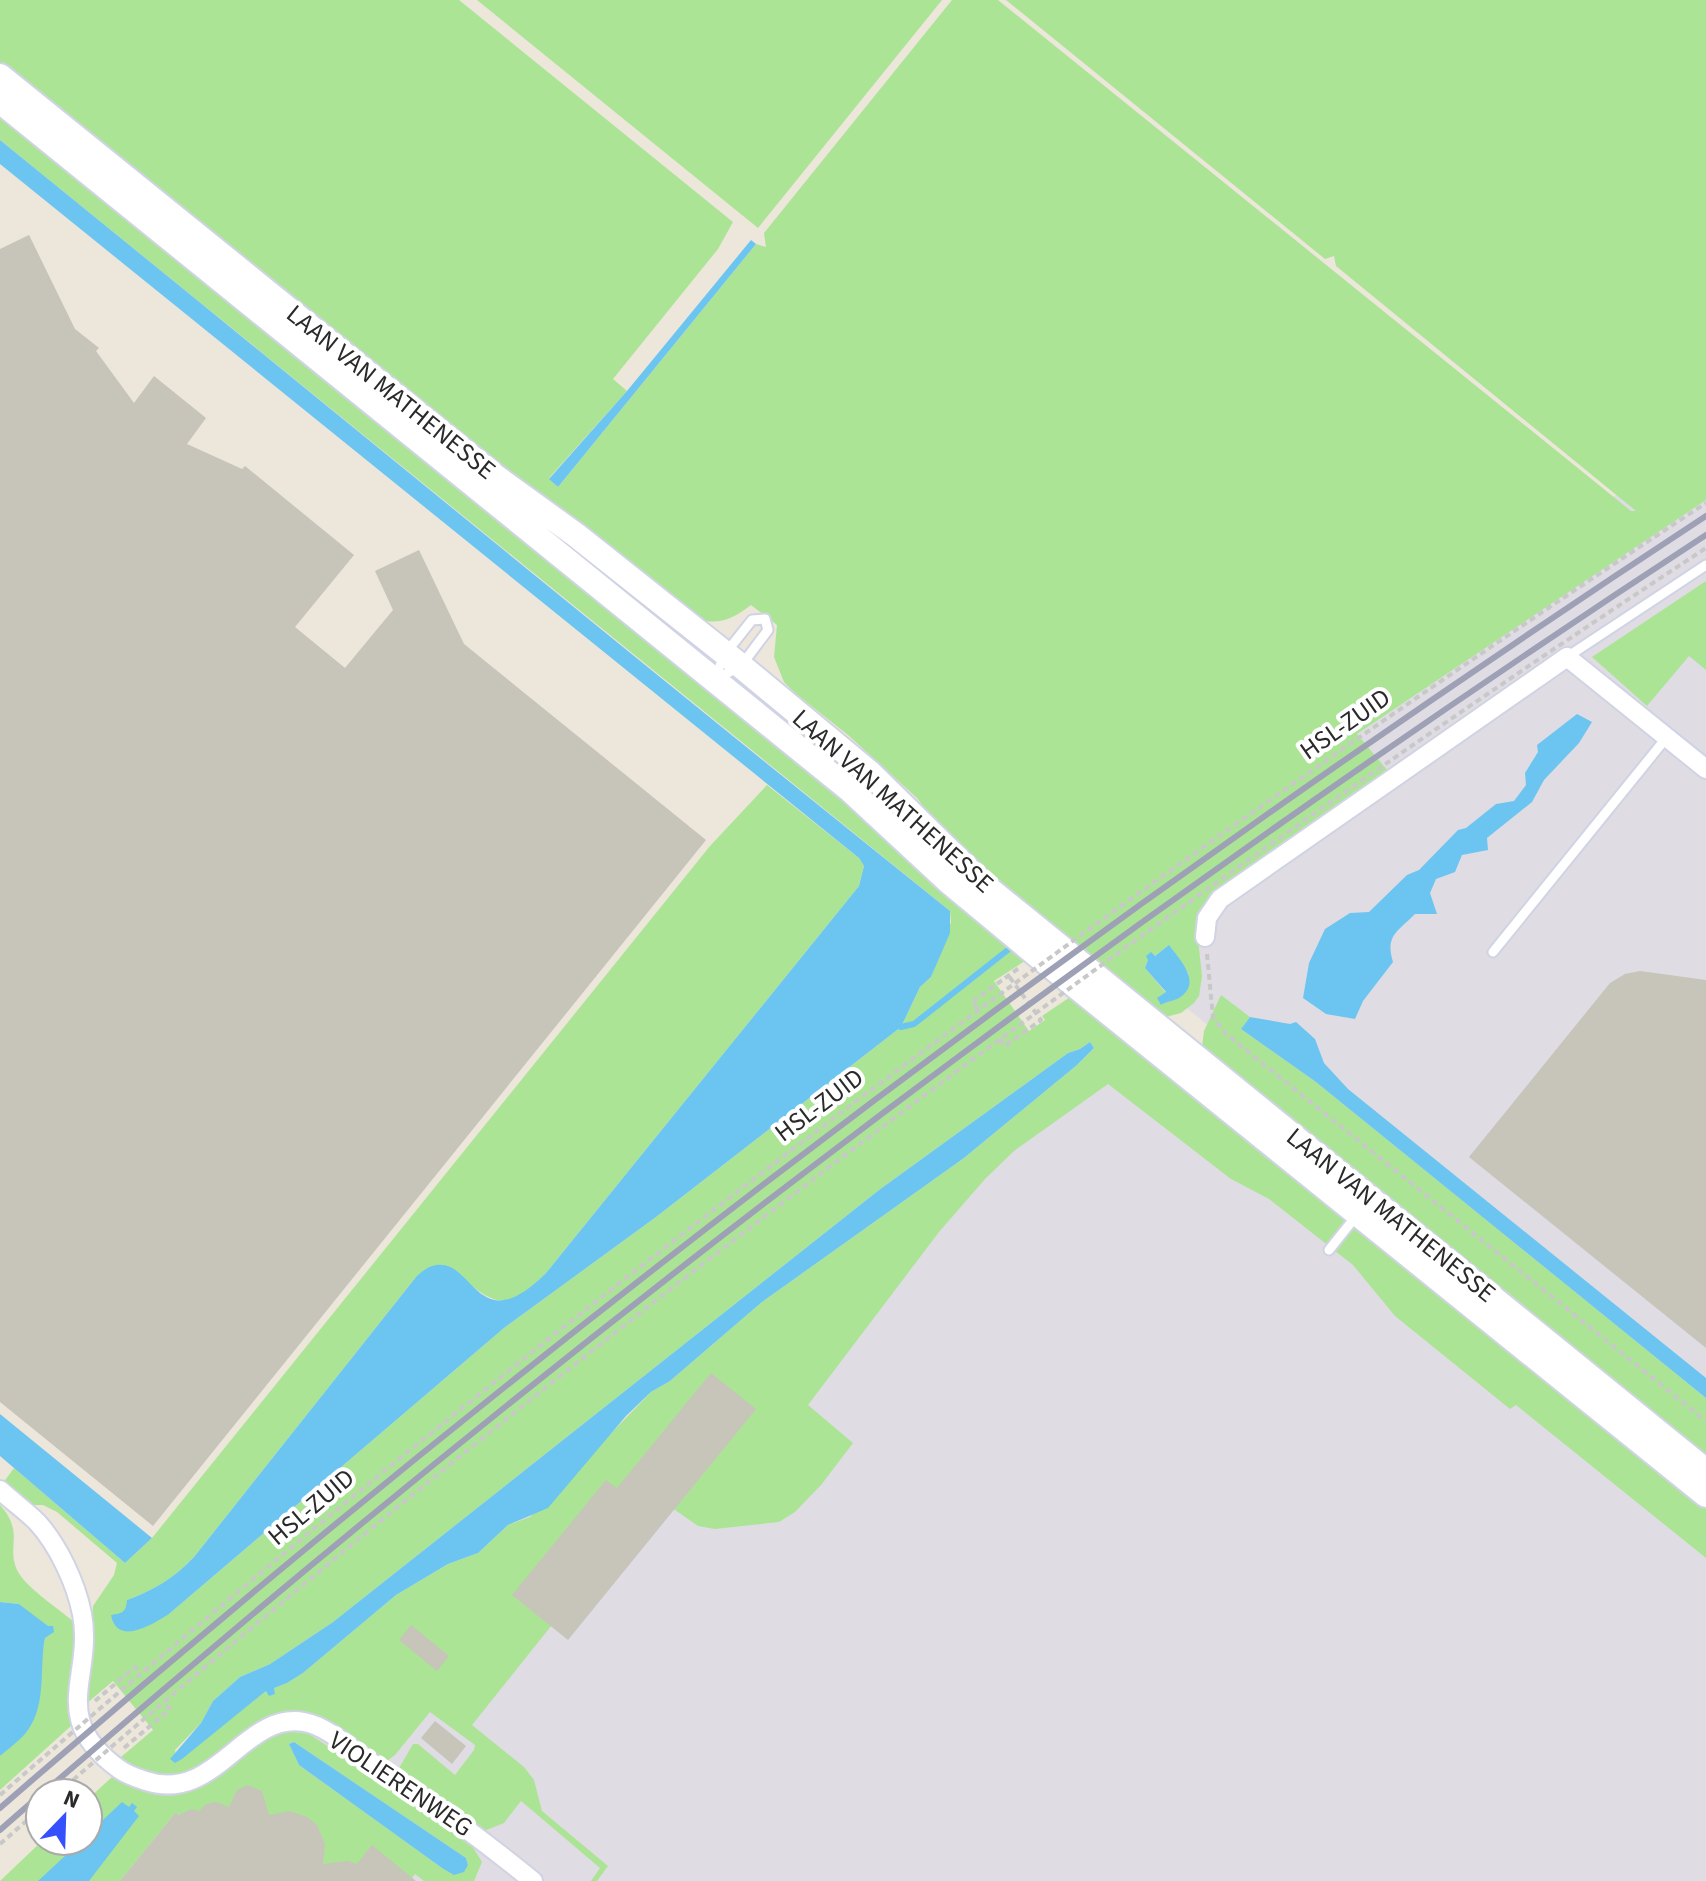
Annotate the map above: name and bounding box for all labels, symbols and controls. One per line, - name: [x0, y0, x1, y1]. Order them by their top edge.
- street label: LAAN VAN MATHENESSE: [278, 296, 504, 488]
- street label: HSL-ZUID: [1292, 679, 1398, 769]
- street label: LAAN VAN MATHENESSE: [784, 700, 1002, 902]
- street label: HSL-ZUID: [767, 1059, 871, 1151]
- street label: LAAN VAN MATHENESSE: [1278, 1119, 1504, 1311]
- street label: HSL-ZUID: [260, 1460, 362, 1554]
- street label: VIOLIERENWEG: [322, 1722, 480, 1846]
- north arrow: [24, 1777, 104, 1857]
- text: N: [58, 1782, 84, 1817]

